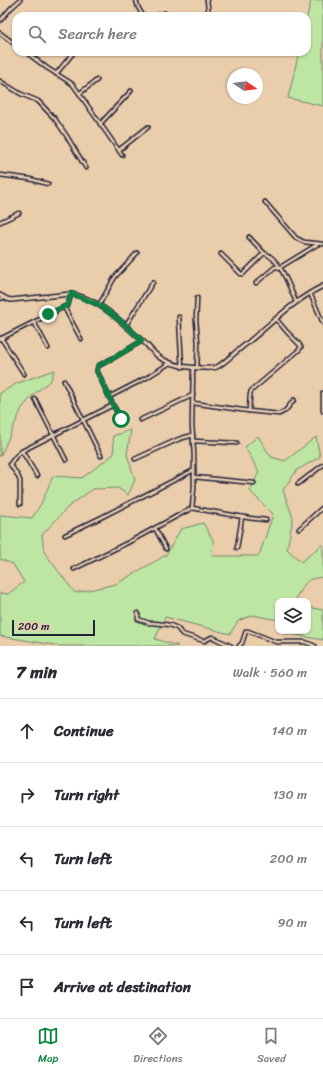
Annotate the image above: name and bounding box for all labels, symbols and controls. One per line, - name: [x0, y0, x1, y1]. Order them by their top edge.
- search box: [12, 12, 311, 56]
- text: Search here: [58, 21, 137, 47]
- icon: search: [26, 23, 48, 45]
- north arrow: [227, 68, 263, 104]
- route end: [39, 305, 57, 323]
- route start: [112, 410, 130, 428]
- map controls: [275, 598, 311, 634]
- button: layers: [275, 598, 311, 634]
- text: 200 m: [18, 617, 50, 636]
- scale bar: [12, 618, 95, 637]
- text: 7 min: [16, 657, 57, 687]
- text: Walk · 560 m: [233, 661, 307, 684]
- text: Continue: [54, 718, 114, 744]
- text: 140 m: [272, 719, 307, 742]
- icon: ahead: [16, 720, 38, 742]
- text: Turn right: [54, 782, 119, 808]
- text: 130 m: [273, 783, 307, 806]
- icon: right: [16, 784, 38, 806]
- text: Turn left: [54, 846, 112, 872]
- text: 200 m: [270, 847, 307, 870]
- icon: left: [16, 848, 38, 870]
- text: Turn left: [54, 910, 112, 936]
- text: 90 m: [277, 911, 307, 934]
- icon: left: [16, 912, 38, 934]
- text: Arrive at destination: [54, 974, 191, 1000]
- icon: arrive: [16, 976, 38, 998]
- tab: Map: [37, 1025, 59, 1068]
- tab: Directions: [133, 1025, 183, 1068]
- tab: Saved: [257, 1025, 286, 1068]

